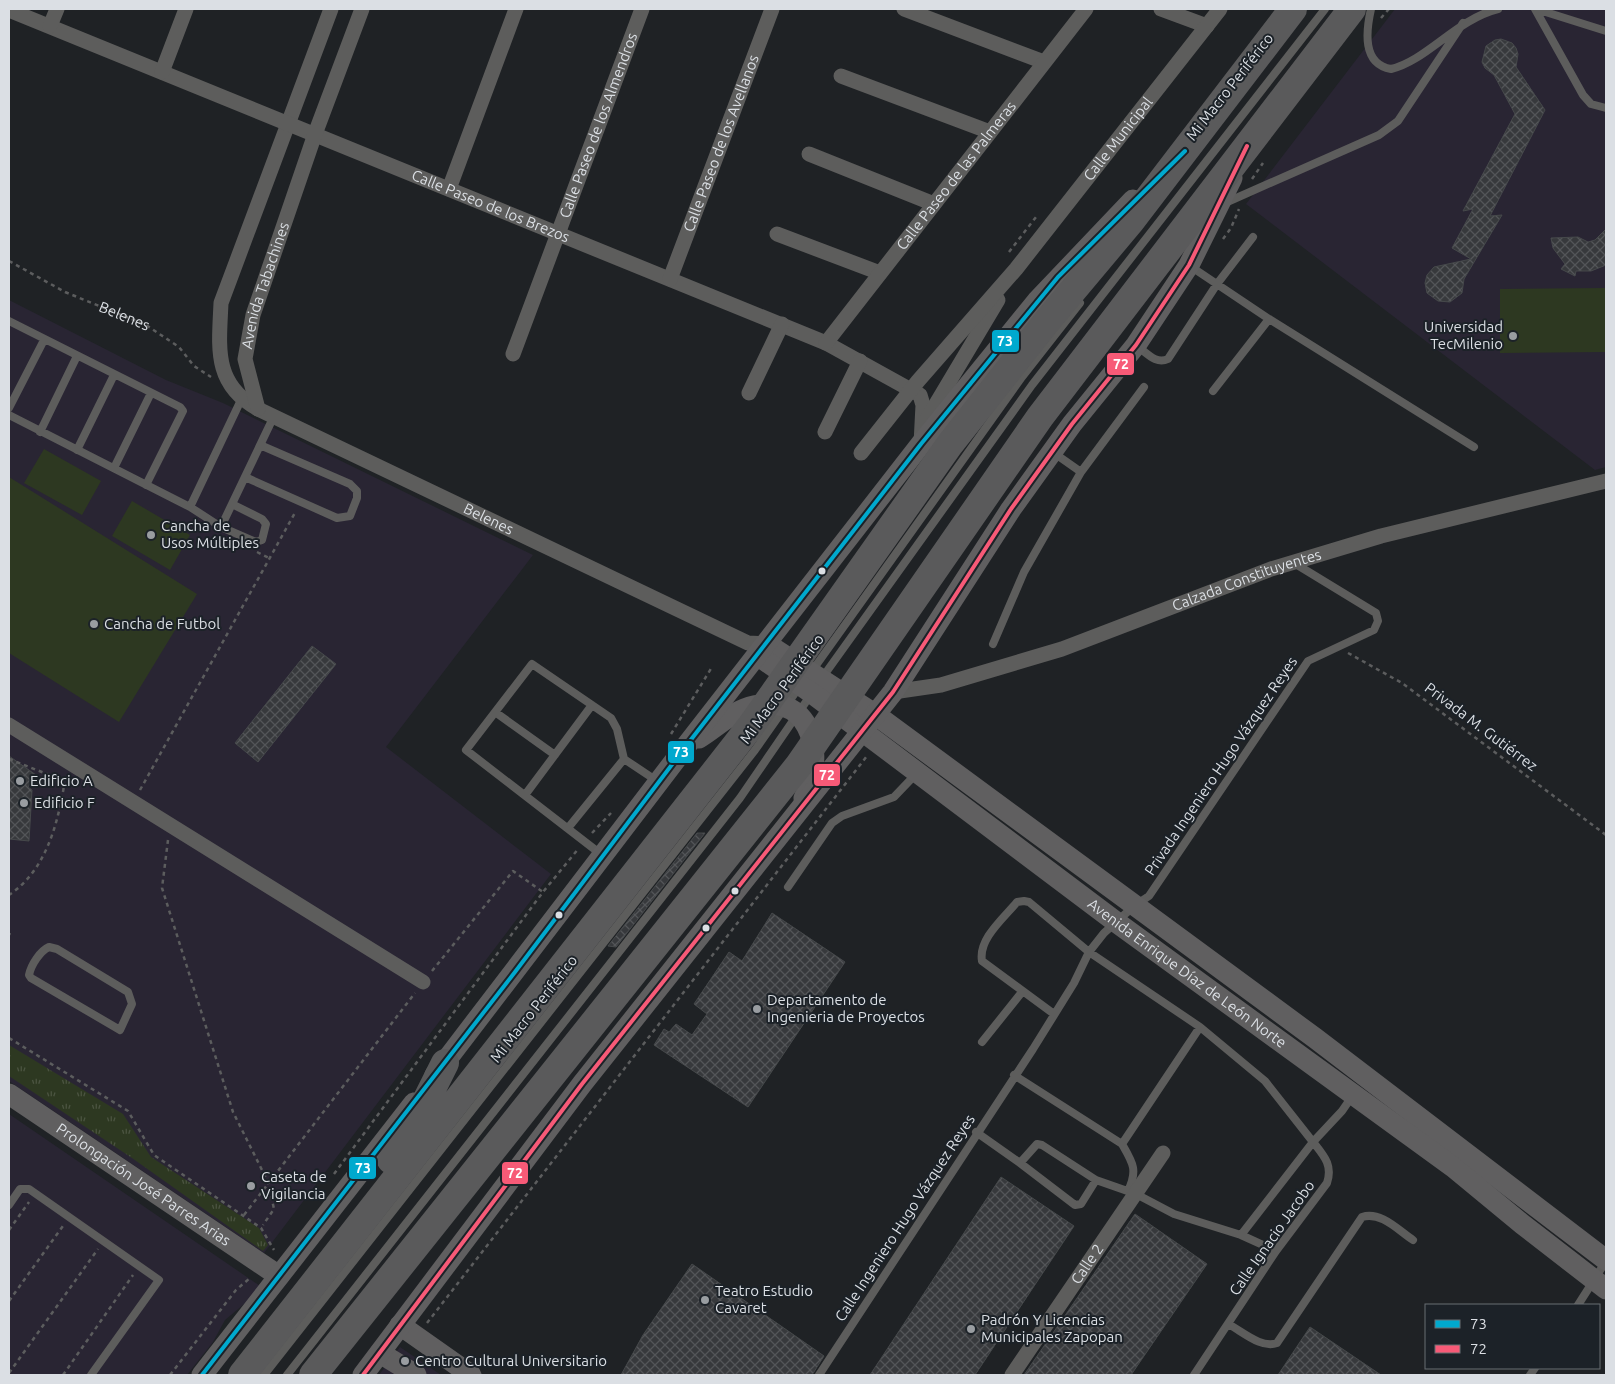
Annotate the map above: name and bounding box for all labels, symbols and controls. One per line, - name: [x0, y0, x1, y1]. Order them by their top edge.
- street label: Calle Paseo de los Almendros: [556, 30, 640, 220]
- street label: Mi Macro Periférico: [1183, 30, 1277, 144]
- street label: Calle Paseo de los Avellanos: [680, 52, 762, 234]
- street label: Calle Municipal: [1080, 93, 1156, 184]
- street label: Calle Paseo de las Palmeras: [893, 98, 1019, 253]
- street label: Calle Paseo de los Brezos: [409, 166, 572, 246]
- street label: Avenida Tabachines: [238, 220, 292, 350]
- street label: Belenes: [97, 298, 152, 334]
- place label: Universidad TecMilenio: [1424, 318, 1503, 352]
- line badge: 73: [991, 329, 1020, 353]
- marker: Universidad TecMilenio: [1507, 330, 1519, 342]
- text: 73: [997, 333, 1013, 349]
- line badge: 72: [1106, 352, 1135, 376]
- text: 72: [1113, 356, 1129, 372]
- street label: Belenes: [461, 499, 516, 538]
- place label: Cancha de Usos Múltiples: [161, 517, 259, 551]
- marker: Cancha de Usos Múltiples: [145, 529, 157, 541]
- street label: Calzada Constituyentes: [1170, 545, 1323, 614]
- unlabelled marker: [817, 566, 827, 576]
- place label: Cancha de Futbol: [104, 615, 220, 632]
- marker: Cancha de Futbol: [88, 618, 100, 630]
- street label: Mi Macro Periférico: [736, 631, 827, 747]
- street label: Privada Ingeniero Hugo Vázquez Reyes: [1141, 653, 1300, 878]
- street label: Privada M. Gutiérrez: [1422, 679, 1541, 774]
- line badge: 73: [667, 740, 695, 764]
- text: 73: [673, 744, 689, 760]
- line badge: 72: [813, 763, 841, 787]
- text: 72: [819, 767, 835, 783]
- place label: Edificio A: [30, 772, 93, 789]
- marker: Edificio A: [14, 775, 26, 787]
- place label: Edificio F: [34, 794, 95, 811]
- marker: Edificio F: [18, 797, 30, 809]
- unlabelled marker: [730, 886, 740, 896]
- street label: Avenida Enrique Díaz de León Norte: [1085, 895, 1290, 1051]
- unlabelled marker: [554, 910, 564, 920]
- unlabelled marker: [701, 923, 711, 933]
- street label: Mi Macro Periférico: [487, 952, 581, 1066]
- place label: Departamento de Ingenieria de Proyectos: [767, 991, 925, 1025]
- marker: Departamento de Ingenieria de Proyectos: [751, 1003, 763, 1015]
- street label: Calle Ingeniero Hugo Vázquez Reyes: [831, 1111, 978, 1324]
- street label: Prolongación José Parres Arias: [53, 1119, 234, 1249]
- line badge: 73: [348, 1156, 377, 1180]
- text: 73: [355, 1160, 371, 1176]
- line badge: 72: [501, 1161, 529, 1185]
- text: 72: [507, 1165, 523, 1181]
- place label: Caseta de Vigilancia: [261, 1168, 327, 1202]
- street label: Calle Ignacio Jacobo: [1226, 1177, 1318, 1298]
- marker: Caseta de Vigilancia: [245, 1180, 257, 1192]
- street label: Calle 2: [1067, 1241, 1107, 1287]
- place label: Teatro Estudio Cavaret: [715, 1282, 813, 1316]
- marker: Teatro Estudio Cavaret: [699, 1294, 711, 1306]
- legend: [1425, 1304, 1600, 1369]
- place label: Padrón Y Licencias Municipales Zapopan: [981, 1311, 1123, 1345]
- text: 73: [1470, 1315, 1487, 1332]
- marker: Padrón Y Licencias Municipales Zapopan: [965, 1323, 977, 1335]
- text: 72: [1470, 1340, 1487, 1357]
- place label: Centro Cultural Universitario: [415, 1352, 607, 1369]
- marker: Centro Cultural Universitario: [399, 1355, 411, 1367]

